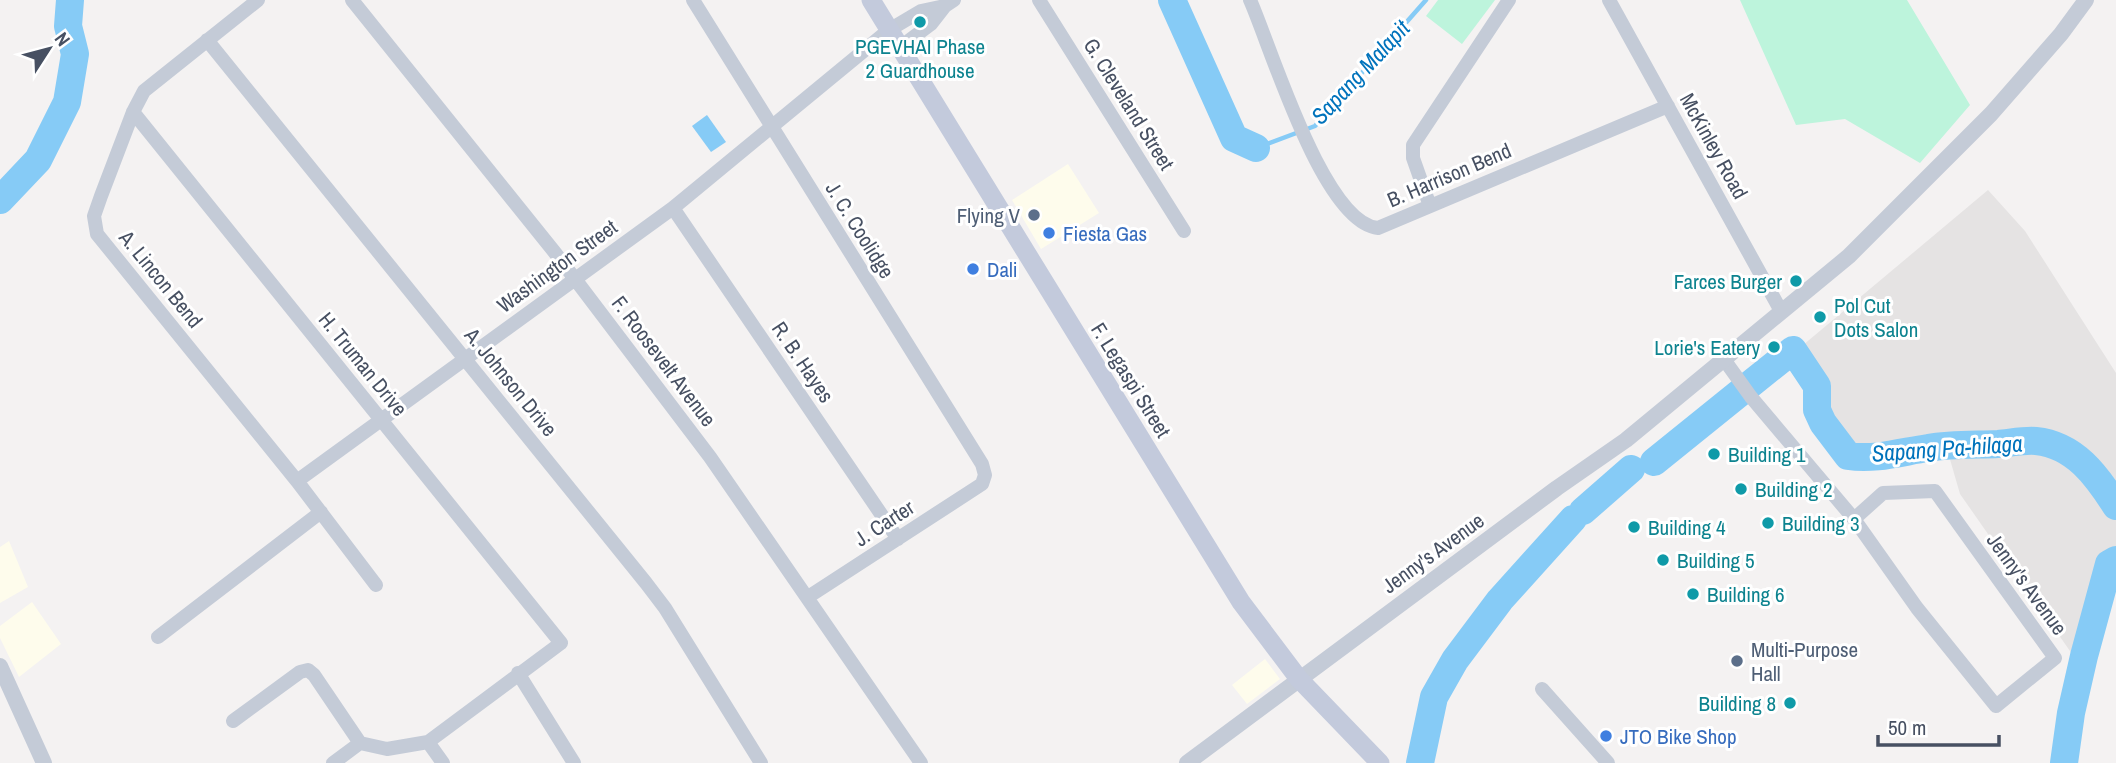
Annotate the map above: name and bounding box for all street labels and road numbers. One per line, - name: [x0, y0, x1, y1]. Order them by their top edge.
- street label: G. Cleveland Street: [1077, 33, 1181, 176]
- street label: McKinley Road: [1673, 88, 1755, 204]
- street label: B. Harrison Bend: [1383, 136, 1515, 214]
- street label: J. C. Coolidge: [819, 176, 901, 284]
- street label: Washington Street: [491, 212, 623, 319]
- street label: A. Lincon Bend: [112, 223, 209, 334]
- street label: F. Roosevelt Avenue: [605, 290, 723, 432]
- street label: H. Truman Drive: [312, 306, 414, 422]
- street label: R. B. Hayes: [765, 316, 841, 408]
- street label: F. Legaspi Street: [1084, 317, 1178, 443]
- street label: A. Johnson Drive: [458, 321, 564, 442]
- street label: J. Carter: [848, 493, 920, 553]
- street label: Jenny's Avenue: [1376, 506, 1490, 600]
- street label: Jenny's Avenue: [1980, 527, 2074, 641]

